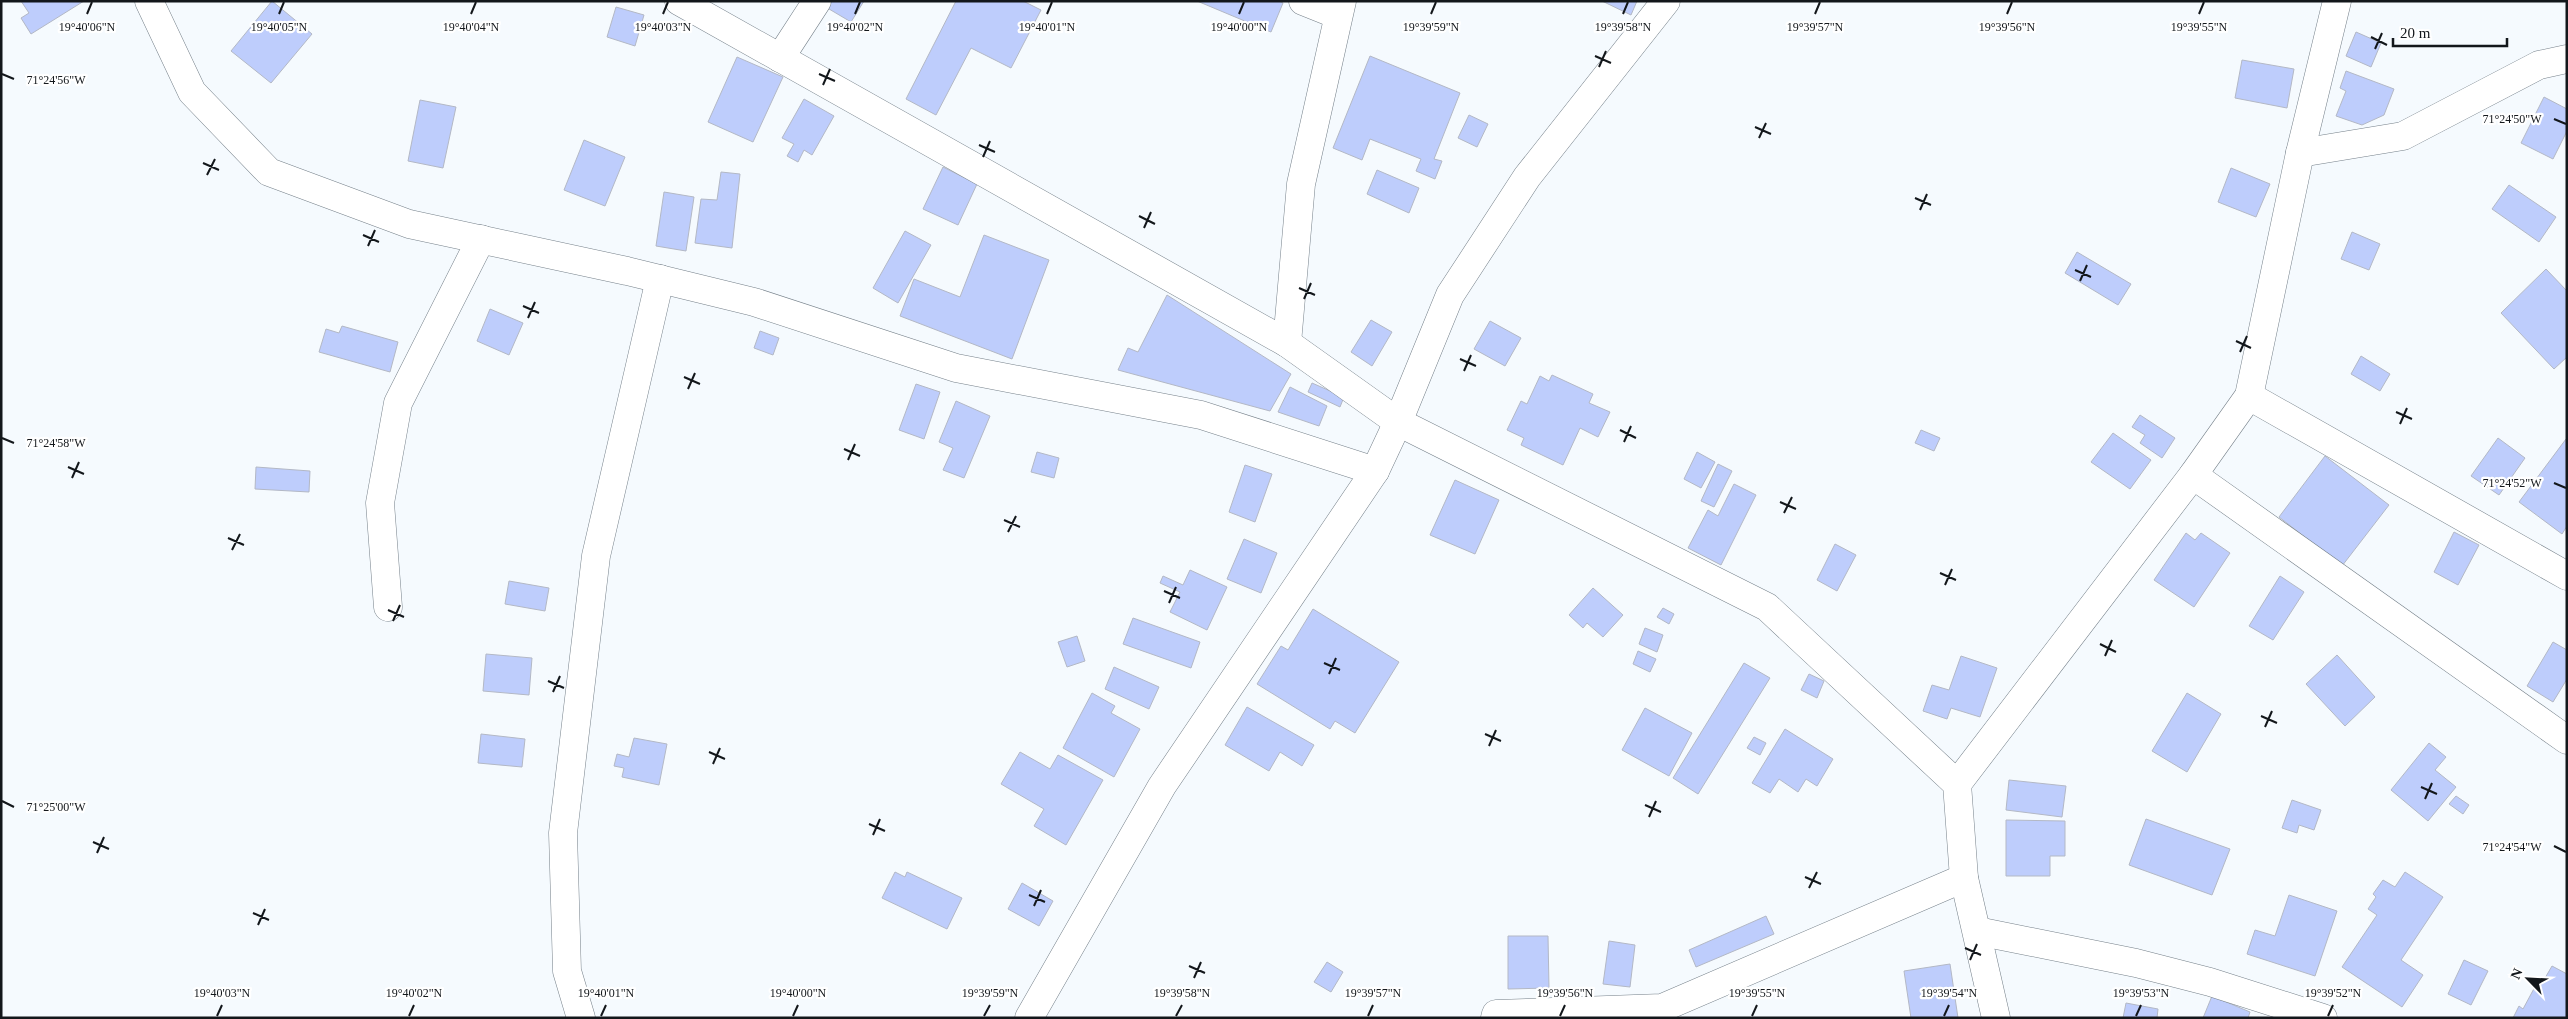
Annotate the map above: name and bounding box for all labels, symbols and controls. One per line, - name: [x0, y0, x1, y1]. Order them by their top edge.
- scale bar: [2393, 15, 2507, 47]
- text: 19°40'06"N: [59, 20, 116, 34]
- text: 19°40'05"N: [251, 20, 308, 34]
- text: 19°40'04"N: [443, 20, 500, 34]
- text: 19°40'03"N: [635, 20, 692, 34]
- text: 19°40'02"N: [827, 20, 884, 34]
- text: 19°40'01"N: [1019, 20, 1076, 34]
- text: 19°40'00"N: [1211, 20, 1268, 34]
- text: 19°39'59"N: [1403, 20, 1460, 34]
- text: 19°39'58"N: [1595, 20, 1652, 34]
- text: 19°39'57"N: [1787, 20, 1844, 34]
- text: 19°39'56"N: [1979, 20, 2036, 34]
- text: 19°39'55"N: [2171, 20, 2228, 34]
- text: 20 m: [2400, 25, 2431, 41]
- text: 71°24'56"W: [26, 73, 86, 87]
- text: 71°24'50"W: [2482, 112, 2542, 126]
- text: 71°24'58"W: [26, 436, 86, 450]
- text: 71°24'52"W: [2482, 476, 2542, 490]
- text: 71°25'00"W: [26, 800, 86, 814]
- text: 71°24'54"W: [2482, 840, 2542, 854]
- north arrow: [2503, 954, 2553, 1004]
- text: N: [2508, 966, 2525, 982]
- text: 19°40'03"N: [194, 986, 251, 1000]
- text: 19°40'02"N: [386, 986, 443, 1000]
- text: 19°40'01"N: [578, 986, 635, 1000]
- text: 19°40'00"N: [770, 986, 827, 1000]
- text: 19°39'59"N: [962, 986, 1019, 1000]
- text: 19°39'58"N: [1154, 986, 1211, 1000]
- text: 19°39'57"N: [1345, 986, 1402, 1000]
- text: 19°39'56"N: [1537, 986, 1594, 1000]
- text: 19°39'55"N: [1729, 986, 1786, 1000]
- text: 19°39'54"N: [1921, 986, 1978, 1000]
- text: 19°39'53"N: [2113, 986, 2170, 1000]
- text: 19°39'52"N: [2305, 986, 2362, 1000]

